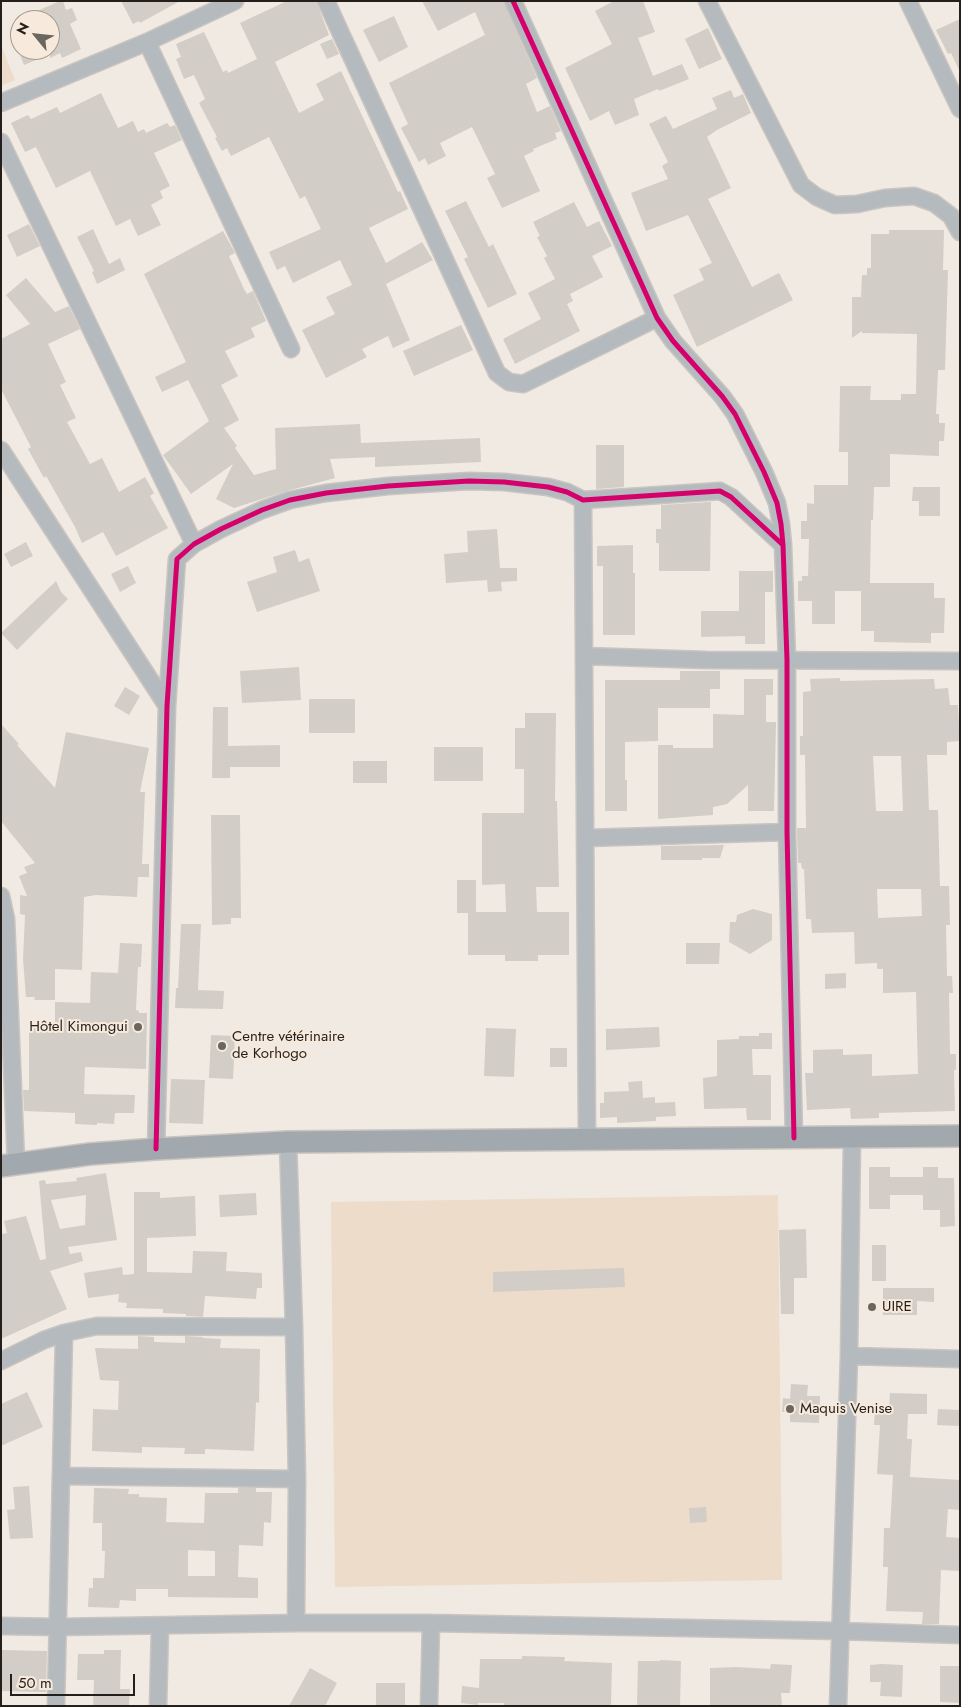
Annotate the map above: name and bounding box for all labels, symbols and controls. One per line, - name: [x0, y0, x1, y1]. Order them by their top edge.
- north arrow: [10, 10, 60, 60]
- text: N: [11, 19, 34, 38]
- place label: Hôtel Kimongui: [29, 1018, 128, 1036]
- marker: Hôtel Kimongui: [132, 1021, 144, 1033]
- place label: Centre vétérinaire de Korhogo: [232, 1028, 345, 1063]
- marker: Centre vétérinaire de Korhogo: [216, 1040, 228, 1052]
- place label: UIRE: [882, 1298, 912, 1316]
- marker: UIRE: [866, 1301, 878, 1313]
- place label: Maquis Venise: [800, 1400, 892, 1418]
- marker: Maquis Venise: [784, 1403, 796, 1415]
- scale bar: [12, 1664, 138, 1696]
- text: 50 m: [18, 1672, 52, 1694]

